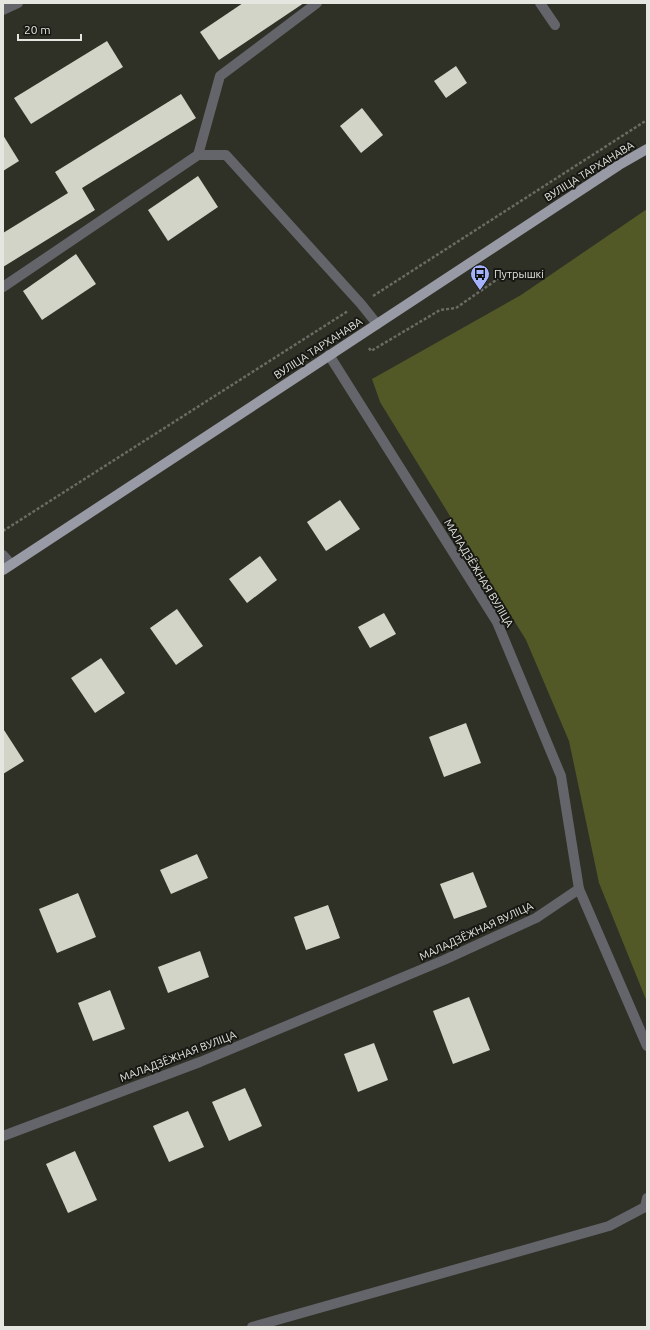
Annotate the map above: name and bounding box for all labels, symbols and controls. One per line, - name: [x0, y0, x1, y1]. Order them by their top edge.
- scale bar: [18, 16, 81, 42]
- text: 20 m: [24, 23, 51, 36]
- street label: ВУЛІЦА ТАРХАНАВА: [542, 138, 637, 203]
- bus stop icon: Путрышкі: [469, 263, 491, 291]
- place label: Путрышкі: [494, 268, 544, 280]
- street label: ВУЛІЦА ТАРХАНАВА: [272, 314, 365, 381]
- street label: МАЛАДЗЁЖНАЯ ВУЛІЦА: [442, 517, 516, 630]
- street label: МАЛАДЗЁЖНАЯ ВУЛІЦА: [417, 899, 535, 963]
- street label: МАЛАДЗЁЖНАЯ ВУЛІЦА: [118, 1028, 239, 1084]

